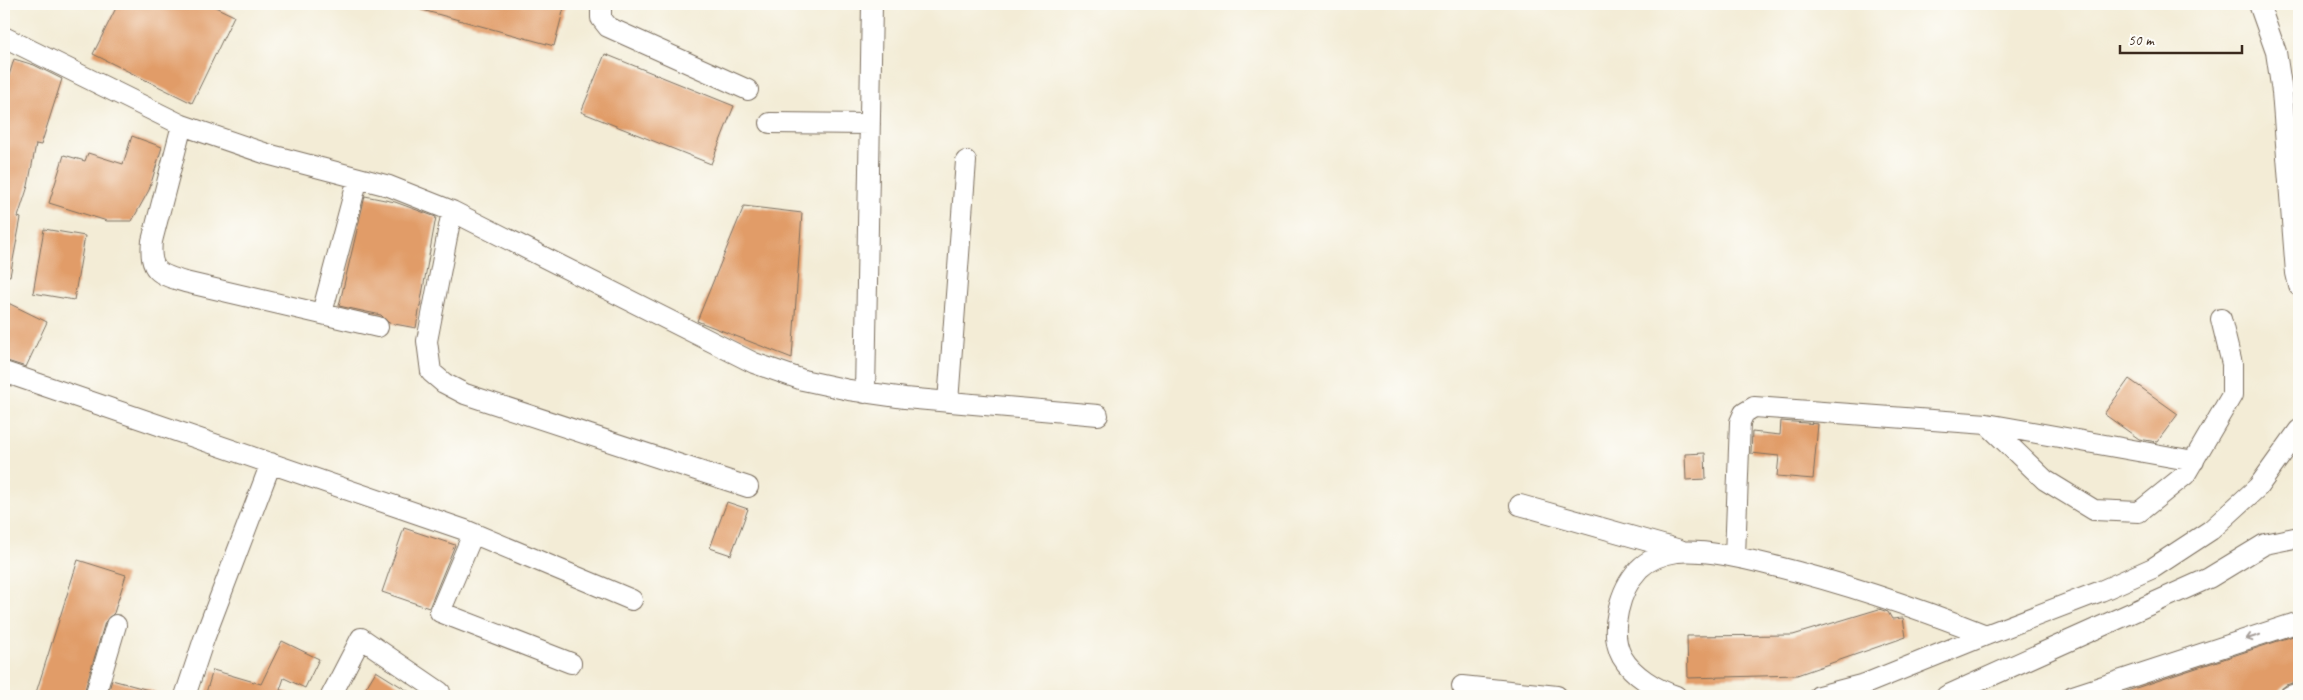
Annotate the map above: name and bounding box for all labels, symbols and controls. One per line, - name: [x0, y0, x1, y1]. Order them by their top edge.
- scale bar: [2120, 22, 2243, 54]
- text: 50 m: [2128, 31, 2155, 50]
- one-way arrow: [2245, 633, 2261, 643]

